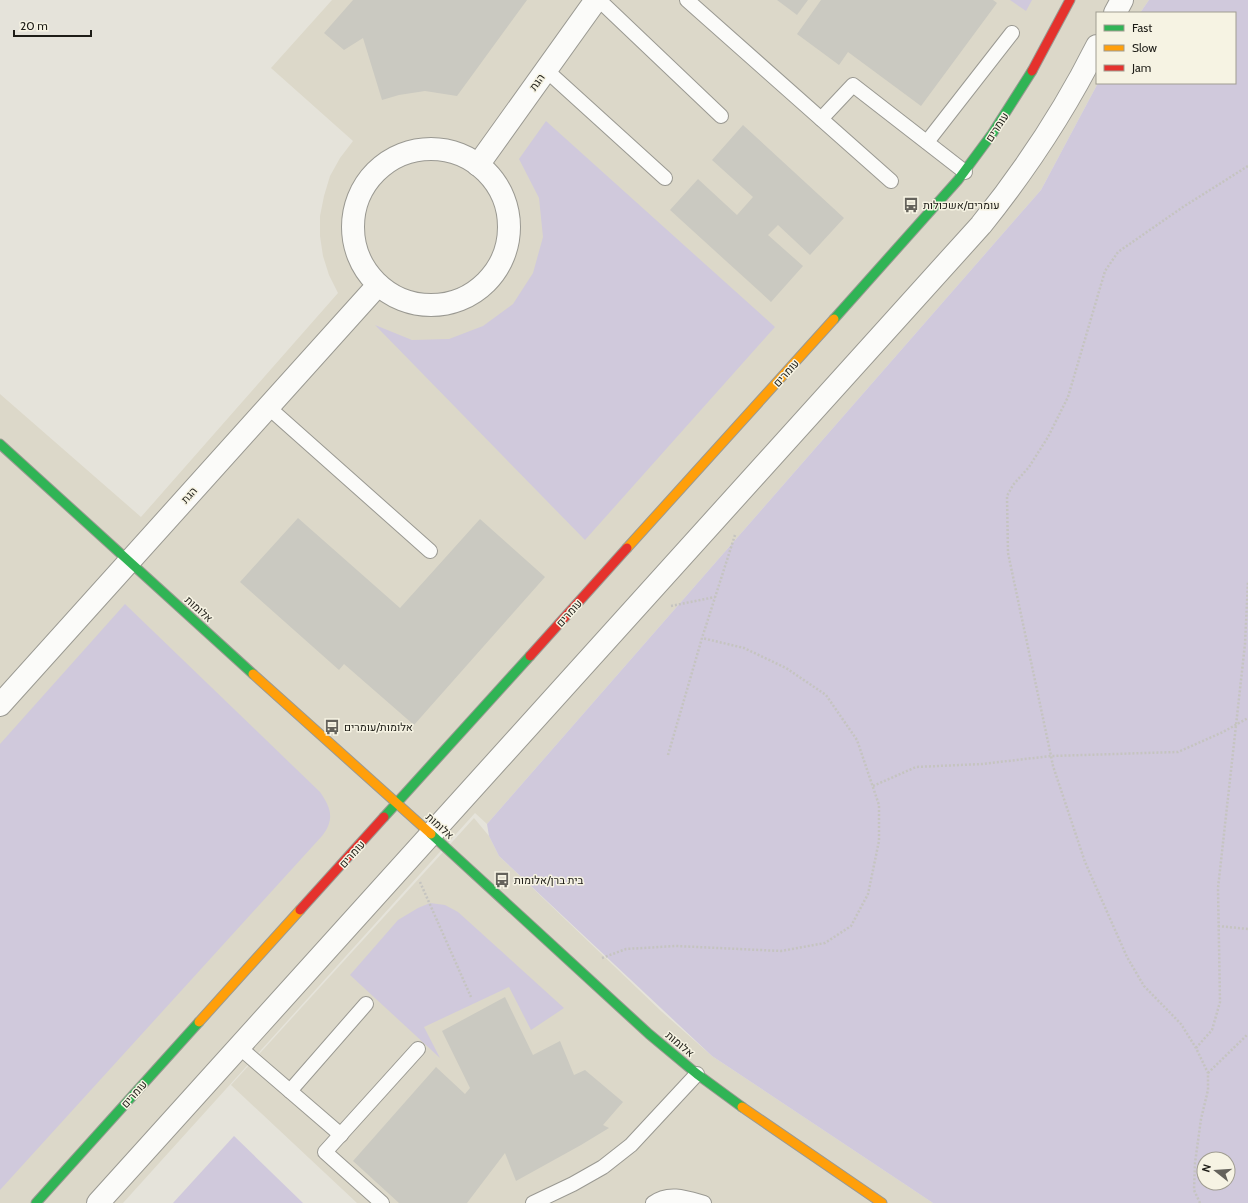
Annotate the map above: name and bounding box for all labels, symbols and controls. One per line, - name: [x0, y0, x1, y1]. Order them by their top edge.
- scale bar: [14, 12, 91, 38]
- legend: [1096, 12, 1236, 84]
- text: 20 m: [20, 18, 48, 33]
- text: Fast: [1132, 20, 1152, 35]
- text: Slow: [1132, 40, 1157, 55]
- text: Jam: [1131, 60, 1151, 75]
- street label: הגת: [526, 71, 548, 93]
- street label: עומרים: [982, 110, 1012, 144]
- bus stop icon: עומרים/אשכולות: [902, 196, 920, 214]
- place label: עומרים/אשכולות: [923, 198, 1000, 212]
- street label: עומרים: [770, 356, 802, 390]
- street label: הגת: [178, 484, 200, 506]
- street label: אלומות: [182, 593, 216, 625]
- street label: עומרים: [553, 596, 585, 630]
- bus stop icon: אלומות/עומרים: [323, 718, 341, 736]
- place label: אלומות/עומרים: [344, 720, 413, 734]
- street label: אלומות: [423, 810, 457, 842]
- street label: עומרים: [336, 837, 368, 871]
- bus stop icon: בית ברן/אלומות: [493, 871, 511, 889]
- place label: בית ברן/אלומות: [514, 873, 584, 887]
- street label: אלומות: [663, 1028, 697, 1060]
- street label: עומרים: [118, 1077, 150, 1111]
- north arrow: [1196, 1151, 1236, 1191]
- text: N: [1199, 1162, 1214, 1174]

